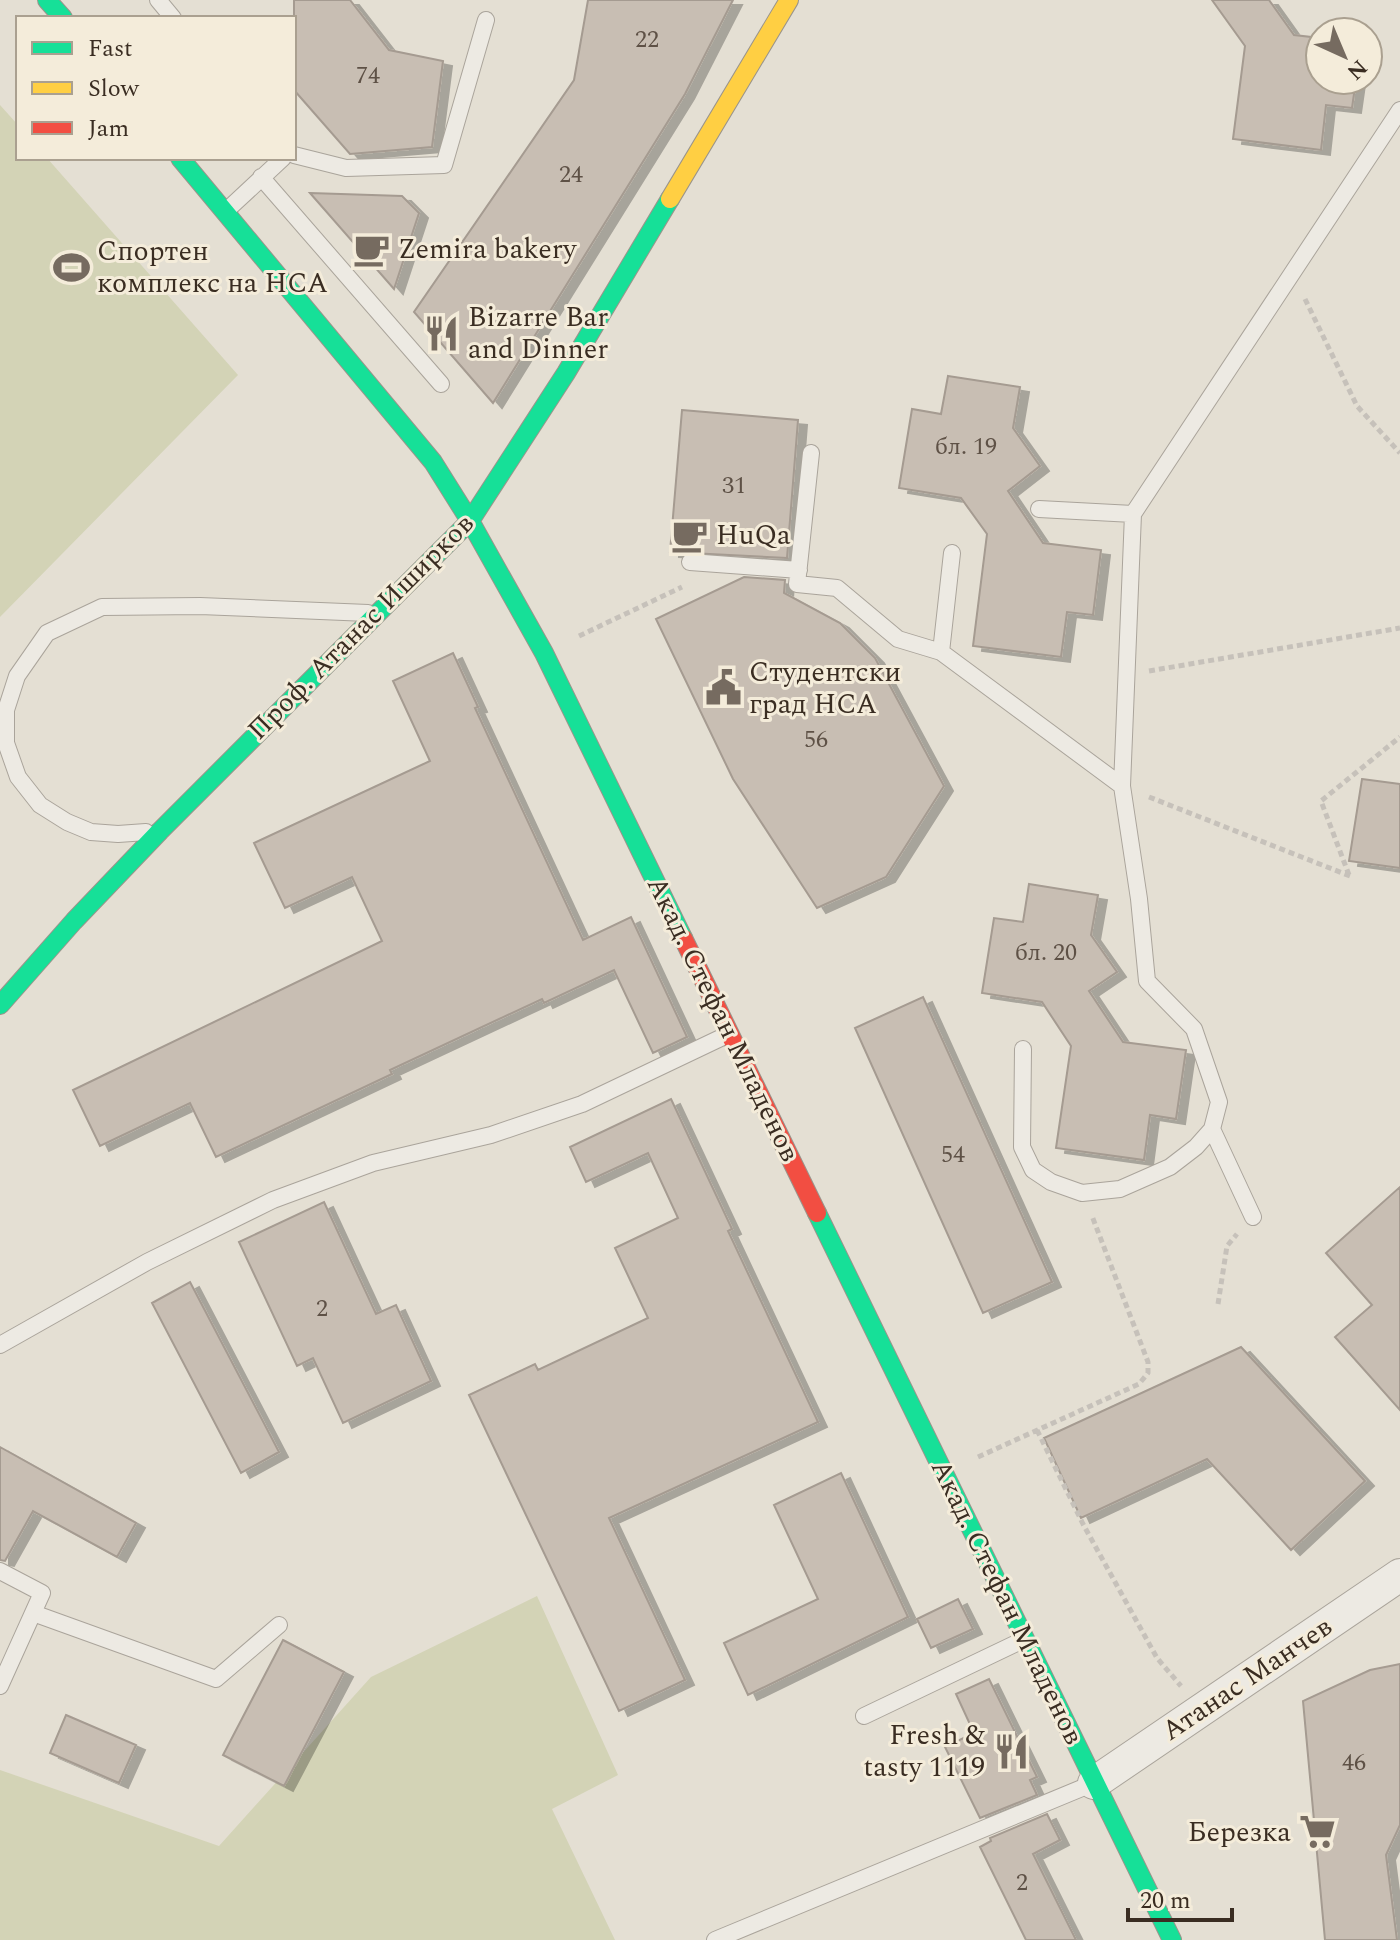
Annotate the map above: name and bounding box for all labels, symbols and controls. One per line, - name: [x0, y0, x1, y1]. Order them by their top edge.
- legend: [16, 16, 296, 160]
- north arrow: [1304, 16, 1384, 96]
- house number: 22: [635, 22, 659, 58]
- text: Fast: [88, 31, 133, 67]
- text: N: [1339, 51, 1375, 87]
- house number: 74: [356, 58, 380, 94]
- text: Slow: [88, 71, 140, 107]
- text: Jam: [88, 111, 129, 147]
- house number: 24: [559, 157, 583, 193]
- place label: Zemira bakery: [398, 228, 578, 271]
- place label: Спортен комплекс на НСА: [97, 230, 328, 305]
- cafe icon: Zemira bakery: [353, 230, 391, 268]
- sports icon: Спортен комплекс на НСА: [52, 248, 90, 286]
- place label: Bizarre Bar and Dinner: [468, 296, 608, 371]
- restaurant icon: Bizarre Bar and Dinner: [423, 314, 461, 352]
- house number: бл. 19: [935, 429, 997, 465]
- house number: 31: [722, 468, 746, 504]
- street label: Проф. Атанас Иширков: [238, 504, 484, 750]
- place label: HuQa: [716, 514, 791, 557]
- cafe icon: HuQa: [671, 516, 709, 554]
- place label: Студентски град НСА: [749, 651, 901, 726]
- public building icon: Студентски град НСА: [704, 669, 742, 707]
- house number: 56: [804, 722, 828, 758]
- street label: Акад. Стефан Младенов: [635, 869, 811, 1169]
- house number: бл. 20: [1015, 935, 1077, 971]
- house number: 54: [941, 1137, 965, 1173]
- house number: 2: [316, 1291, 328, 1327]
- street label: Акад. Стефан Младенов: [919, 1452, 1095, 1752]
- street label: Атанас Манчев: [1153, 1606, 1341, 1752]
- place label: Fresh & tasty 1119: [863, 1714, 986, 1789]
- restaurant icon: Fresh & tasty 1119: [992, 1732, 1030, 1770]
- house number: 46: [1342, 1745, 1366, 1781]
- place label: Березка: [1188, 1811, 1291, 1854]
- supermarket icon: Березка: [1298, 1813, 1336, 1851]
- house number: 2: [1016, 1865, 1028, 1901]
- scale bar: [1128, 1872, 1232, 1922]
- text: 20 m: [1140, 1883, 1191, 1919]

